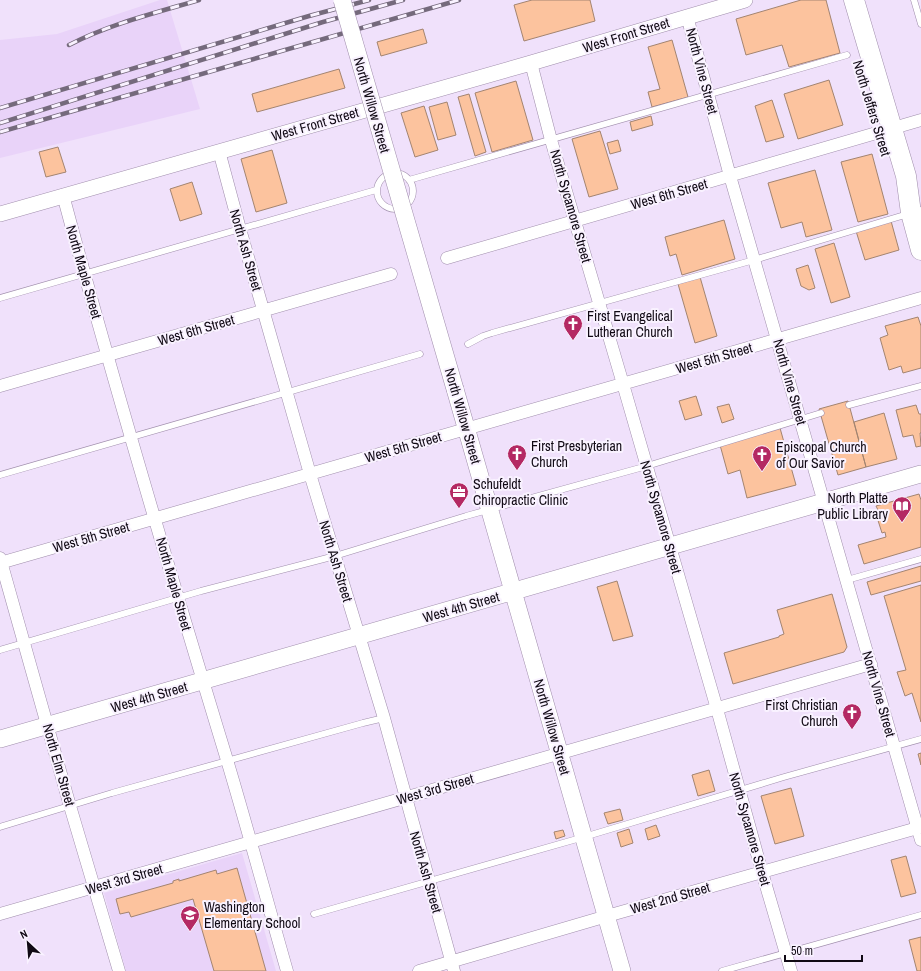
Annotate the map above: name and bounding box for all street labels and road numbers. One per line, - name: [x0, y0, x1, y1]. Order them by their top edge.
- street label: West Front Street: [580, 13, 672, 57]
- street label: North Vine Street: [682, 26, 722, 116]
- street label: North Willow Street: [350, 55, 394, 155]
- street label: North Jeffers Street: [849, 58, 895, 158]
- street label: West Front Street: [269, 103, 361, 145]
- street label: North Sycamore Street: [546, 147, 596, 265]
- street label: West 6th Street: [629, 174, 709, 214]
- street label: North Ash Street: [226, 207, 266, 293]
- street label: North Maple Street: [62, 223, 106, 321]
- street label: West 6th Street: [156, 310, 236, 350]
- street label: North Vine Street: [769, 337, 811, 427]
- street label: West 5th Street: [674, 338, 754, 378]
- street label: North Willow Street: [441, 366, 485, 466]
- street label: West 5th Street: [363, 427, 443, 467]
- street label: North Sycamore Street: [636, 458, 686, 576]
- street label: West 5th Street: [51, 517, 131, 557]
- street label: North Ash Street: [315, 518, 357, 604]
- street label: North Maple Street: [152, 535, 196, 633]
- street label: West 4th Street: [421, 587, 501, 627]
- street label: North Vine Street: [858, 649, 900, 739]
- street label: West 4th Street: [109, 677, 189, 717]
- street label: North Willow Street: [530, 677, 574, 777]
- street label: North Elm Street: [39, 722, 79, 808]
- street label: West 3rd Street: [394, 769, 476, 809]
- street label: North Sycamore Street: [725, 770, 775, 888]
- street label: North Ash Street: [406, 829, 446, 915]
- street label: West 3rd Street: [83, 859, 165, 899]
- street label: West 2nd Street: [628, 878, 712, 918]

